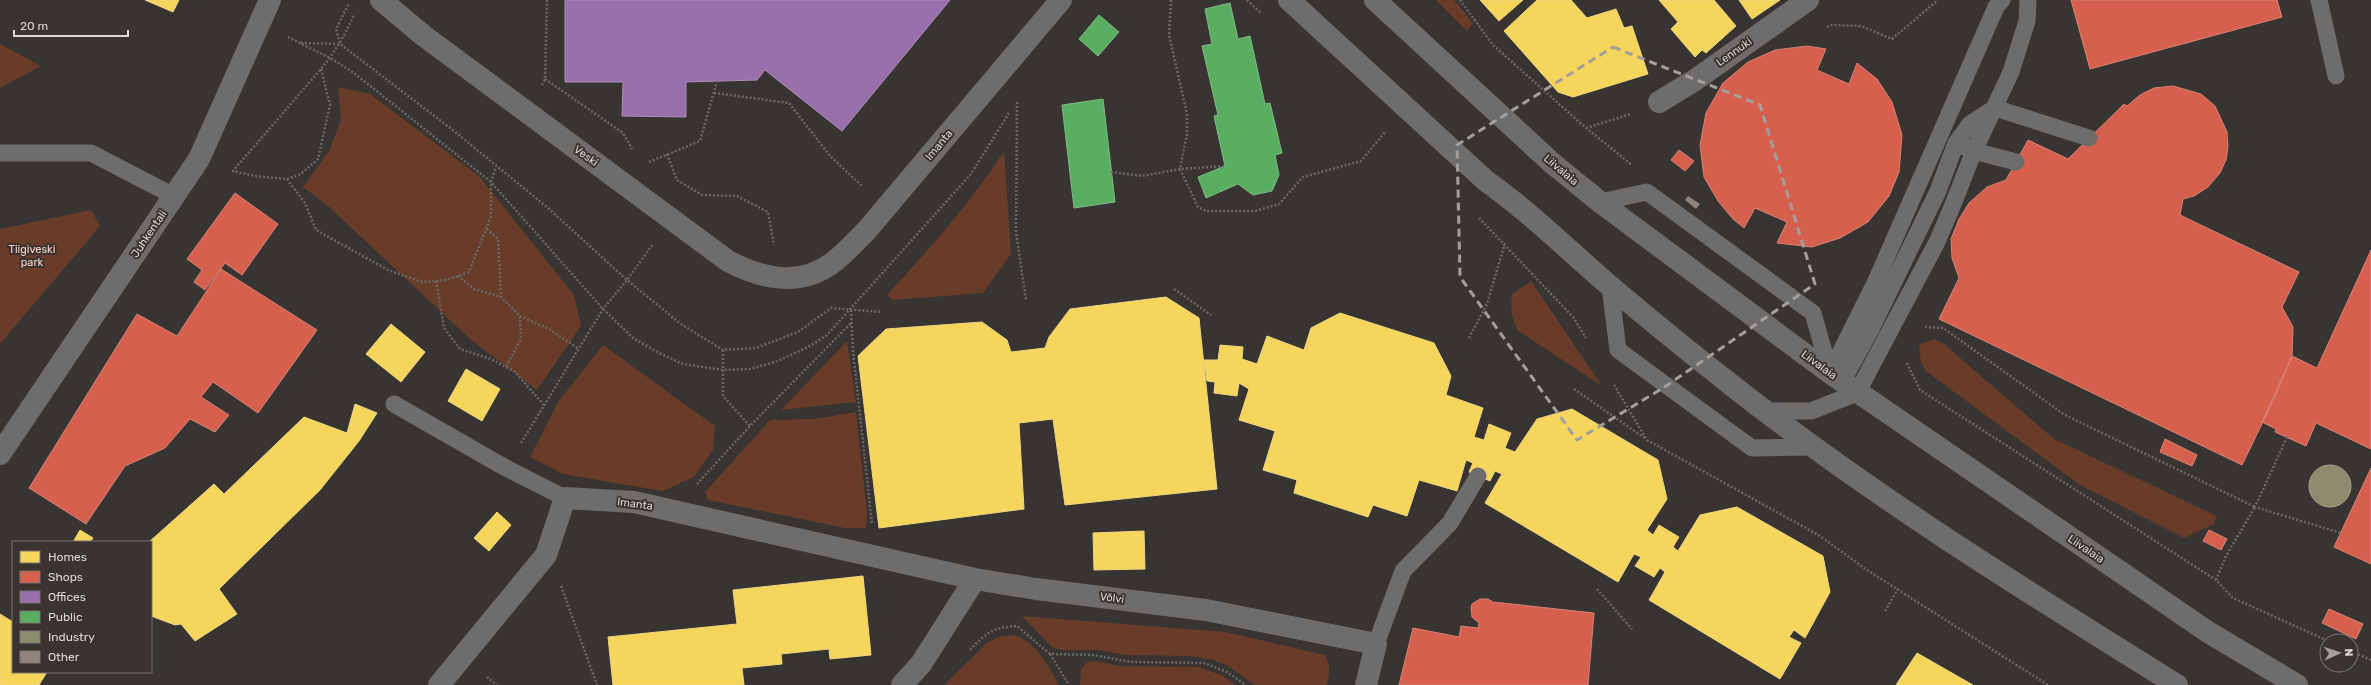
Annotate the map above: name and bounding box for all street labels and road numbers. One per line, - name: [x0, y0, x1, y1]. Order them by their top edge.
- street label: Lennuki: [1714, 35, 1754, 69]
- street label: Imanta: [923, 127, 955, 163]
- street label: Veski: [571, 143, 601, 169]
- street label: Liivalaia: [1541, 152, 1581, 188]
- street label: Juhkentali: [128, 208, 170, 260]
- street label: Liivalaia: [1799, 348, 1839, 382]
- street label: Imanta: [616, 495, 654, 513]
- street label: Liivalaia: [2065, 532, 2107, 566]
- street label: Võlvi: [1099, 590, 1125, 606]

